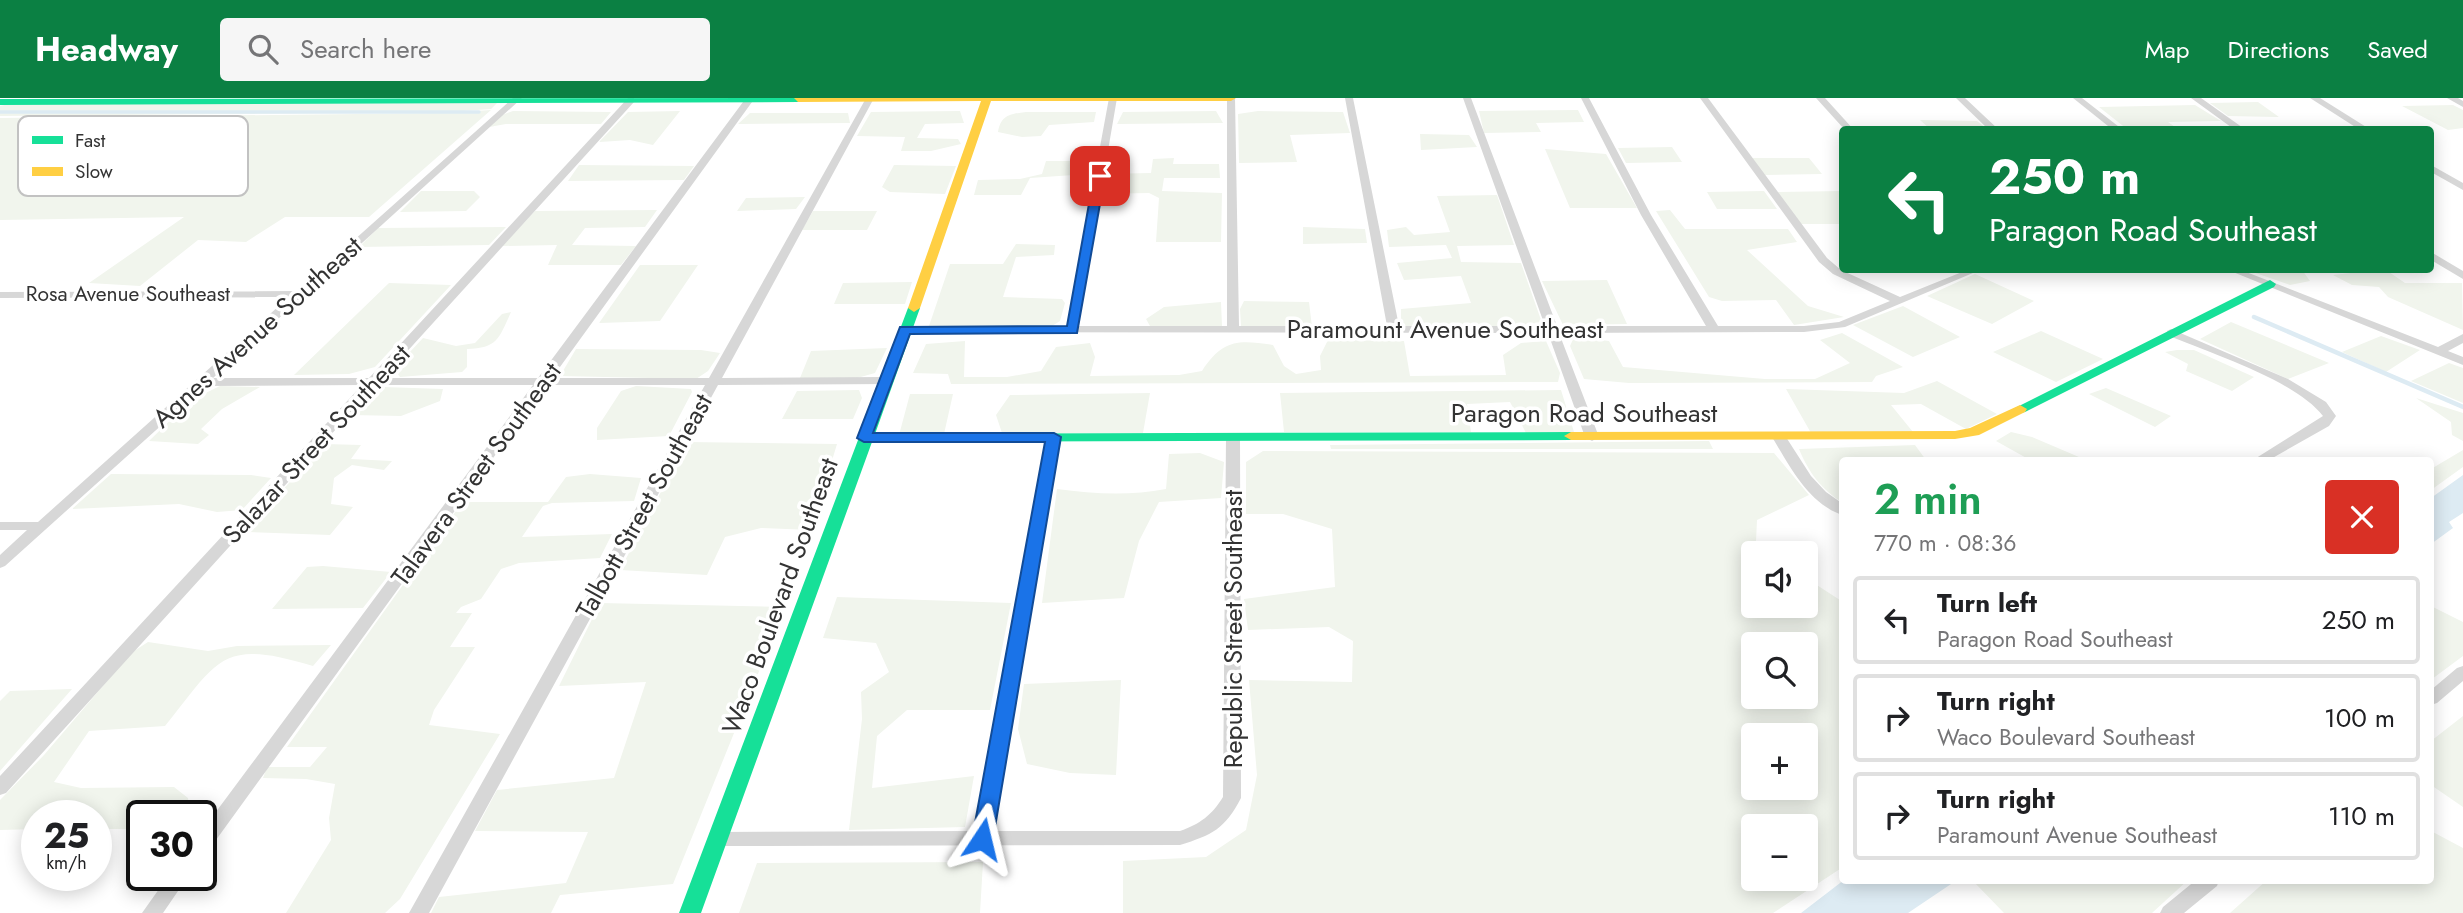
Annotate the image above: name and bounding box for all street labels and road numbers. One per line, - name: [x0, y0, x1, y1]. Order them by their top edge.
- street label: Agnes Avenue Southeast: [144, 227, 371, 437]
- street label: Rosa Avenue Southeast: [26, 279, 230, 309]
- street label: Paramount Avenue Southeast: [1287, 310, 1604, 348]
- street label: Salazar Street Southeast: [213, 335, 419, 552]
- street label: Talavera Street Southeast: [382, 354, 571, 594]
- street label: Talbott Street Southeast: [566, 386, 722, 625]
- street label: Paragon Road Southeast: [1451, 394, 1718, 432]
- street label: Waco Boulevard Southeast: [712, 452, 848, 739]
- street label: Republic Street Southeast: [1214, 489, 1252, 768]

